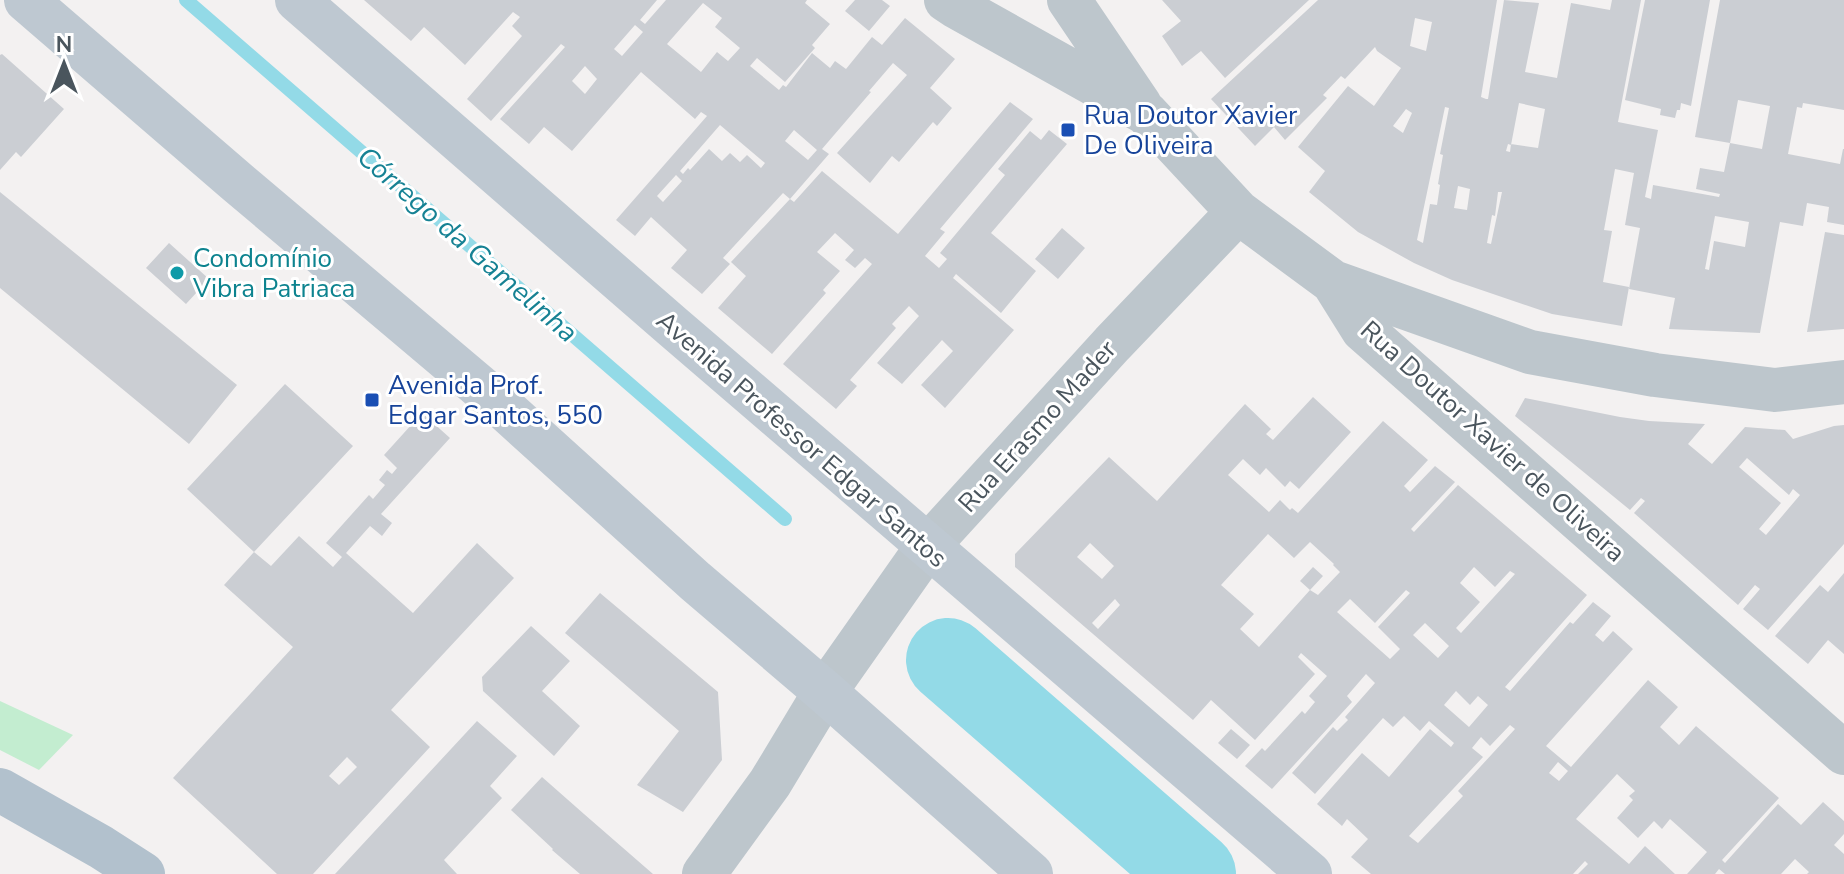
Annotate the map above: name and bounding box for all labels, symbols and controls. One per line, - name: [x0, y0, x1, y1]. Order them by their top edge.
- north arrow: [24, 24, 104, 104]
- text: N: [56, 30, 72, 60]
- place label: Rua Doutor Xavier De Oliveira: [1084, 98, 1298, 163]
- marker: Rua Doutor Xavier De Oliveira: [1059, 121, 1077, 139]
- water label: Córrego da Gamelinha: [349, 138, 586, 351]
- place label: Condomínio Vibra Patriaca: [192, 241, 355, 306]
- marker: Condomínio Vibra Patriaca: [168, 264, 186, 282]
- street label: Avenida Professor Edgar Santos: [649, 303, 955, 575]
- street label: Rua Doutor Xavier de Oliveira: [1353, 313, 1633, 570]
- street label: Rua Erasmo Mader: [951, 332, 1125, 520]
- place label: Avenida Prof. Edgar Santos, 550: [388, 368, 603, 433]
- marker: Avenida Prof. Edgar Santos, 550: [363, 391, 381, 409]

